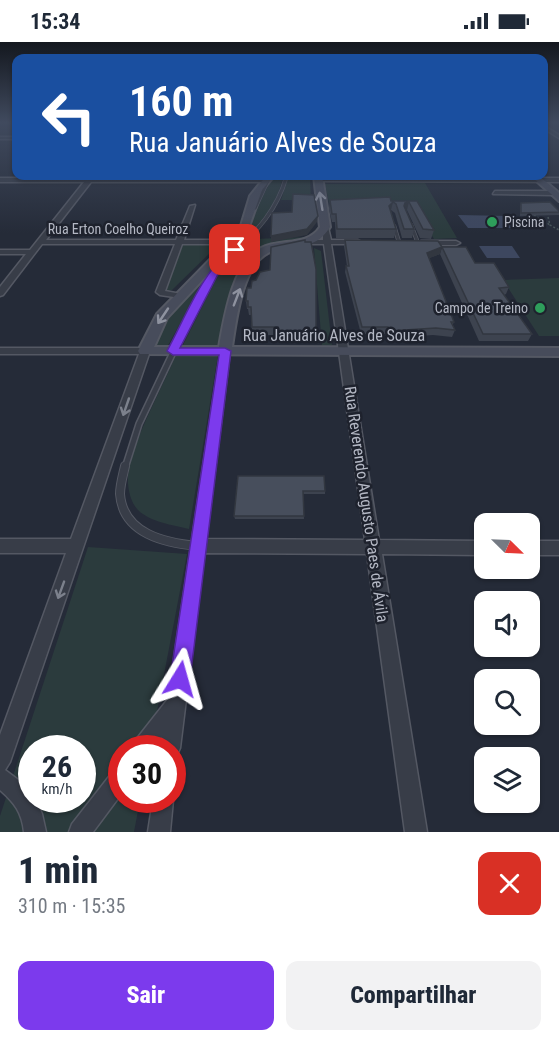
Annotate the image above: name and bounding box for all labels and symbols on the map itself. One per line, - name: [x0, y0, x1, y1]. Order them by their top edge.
- one-way arrow: [316, 192, 327, 212]
- place label: Piscina: [504, 214, 545, 230]
- marker: Piscina: [485, 215, 499, 229]
- street label: Rua Erton Coelho Queiroz: [48, 221, 188, 237]
- pin: [209, 224, 260, 275]
- one-way arrow: [232, 288, 243, 307]
- place label: Campo de Treino: [435, 300, 528, 316]
- marker: Campo de Treino: [533, 301, 547, 315]
- one-way arrow: [157, 307, 169, 323]
- street label: Rua Januário Alves de Souza: [243, 326, 425, 345]
- street label: Rua Reverendo Augusto Paes de Ávila: [341, 385, 392, 623]
- one-way arrow: [119, 397, 130, 415]
- north arrow: [474, 513, 540, 579]
- one-way arrow: [54, 581, 65, 599]
- position arrow: [148, 647, 212, 711]
- speed limit sign: 30: [108, 735, 186, 813]

